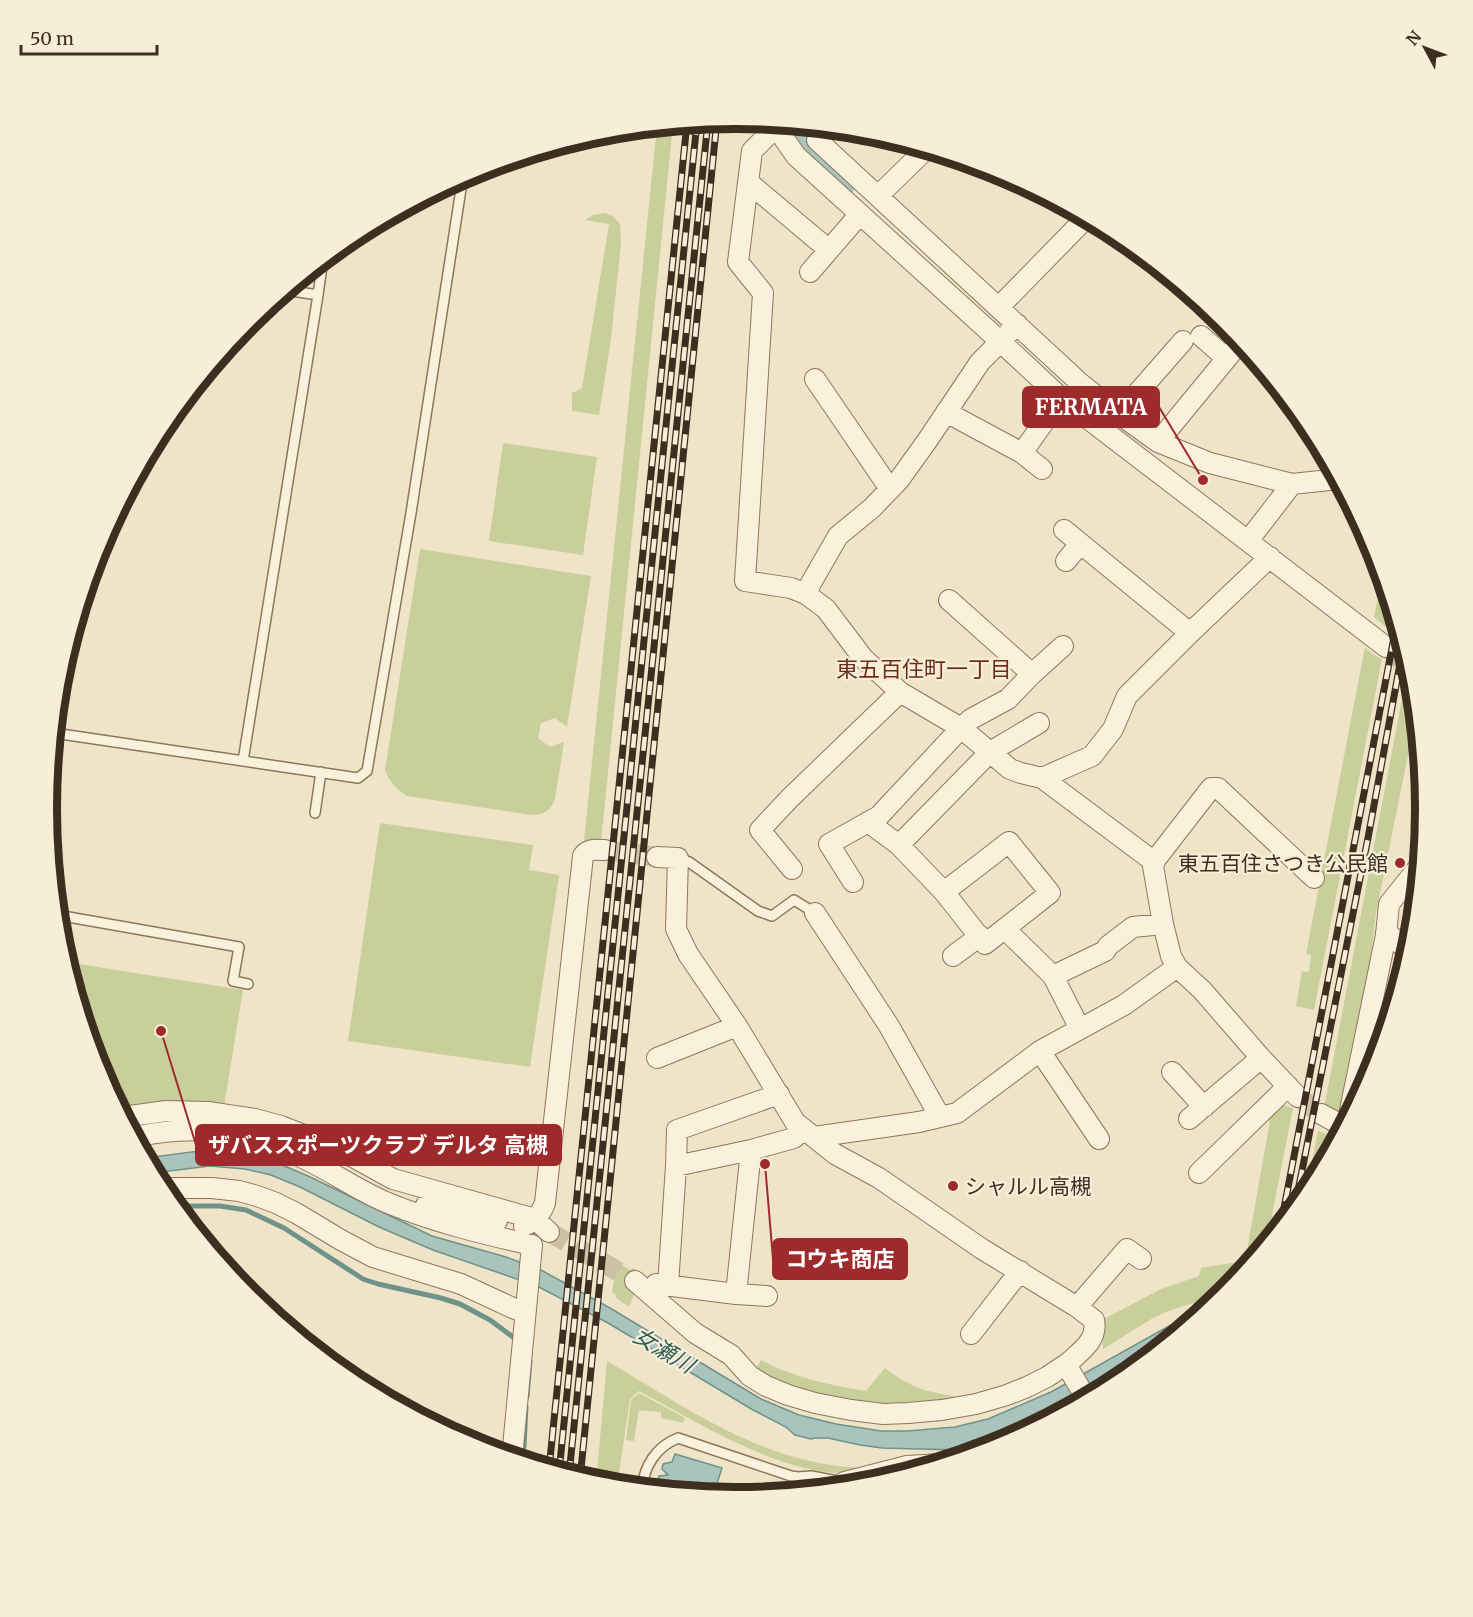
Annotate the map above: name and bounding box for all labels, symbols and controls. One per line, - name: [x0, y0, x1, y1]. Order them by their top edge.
- scale bar: [21, 18, 158, 56]
- north arrow: [1395, 18, 1455, 78]
- text: 50 m: [30, 27, 74, 50]
- text: N: [1402, 27, 1426, 49]
- callout: FERMATA: [1023, 387, 1159, 427]
- text: FERMATA: [1035, 393, 1148, 421]
- district label: 東五百住町一丁目: [836, 655, 1012, 683]
- place label: 東五百住さつき公民館: [1178, 850, 1388, 877]
- marker: 東五百住さつき公民館: [1393, 856, 1407, 870]
- callout: ザバススポーツクラブ デルタ 高槻: [196, 1125, 561, 1165]
- text: ザバススポーツクラブ デルタ 高槻: [208, 1131, 548, 1159]
- place label: シャルル高槻: [965, 1173, 1091, 1200]
- marker: シャルル高槻: [946, 1179, 960, 1193]
- callout: コウキ商店: [773, 1239, 907, 1279]
- text: コウキ商店: [785, 1245, 895, 1273]
- water label: 女瀬川: [628, 1321, 701, 1380]

